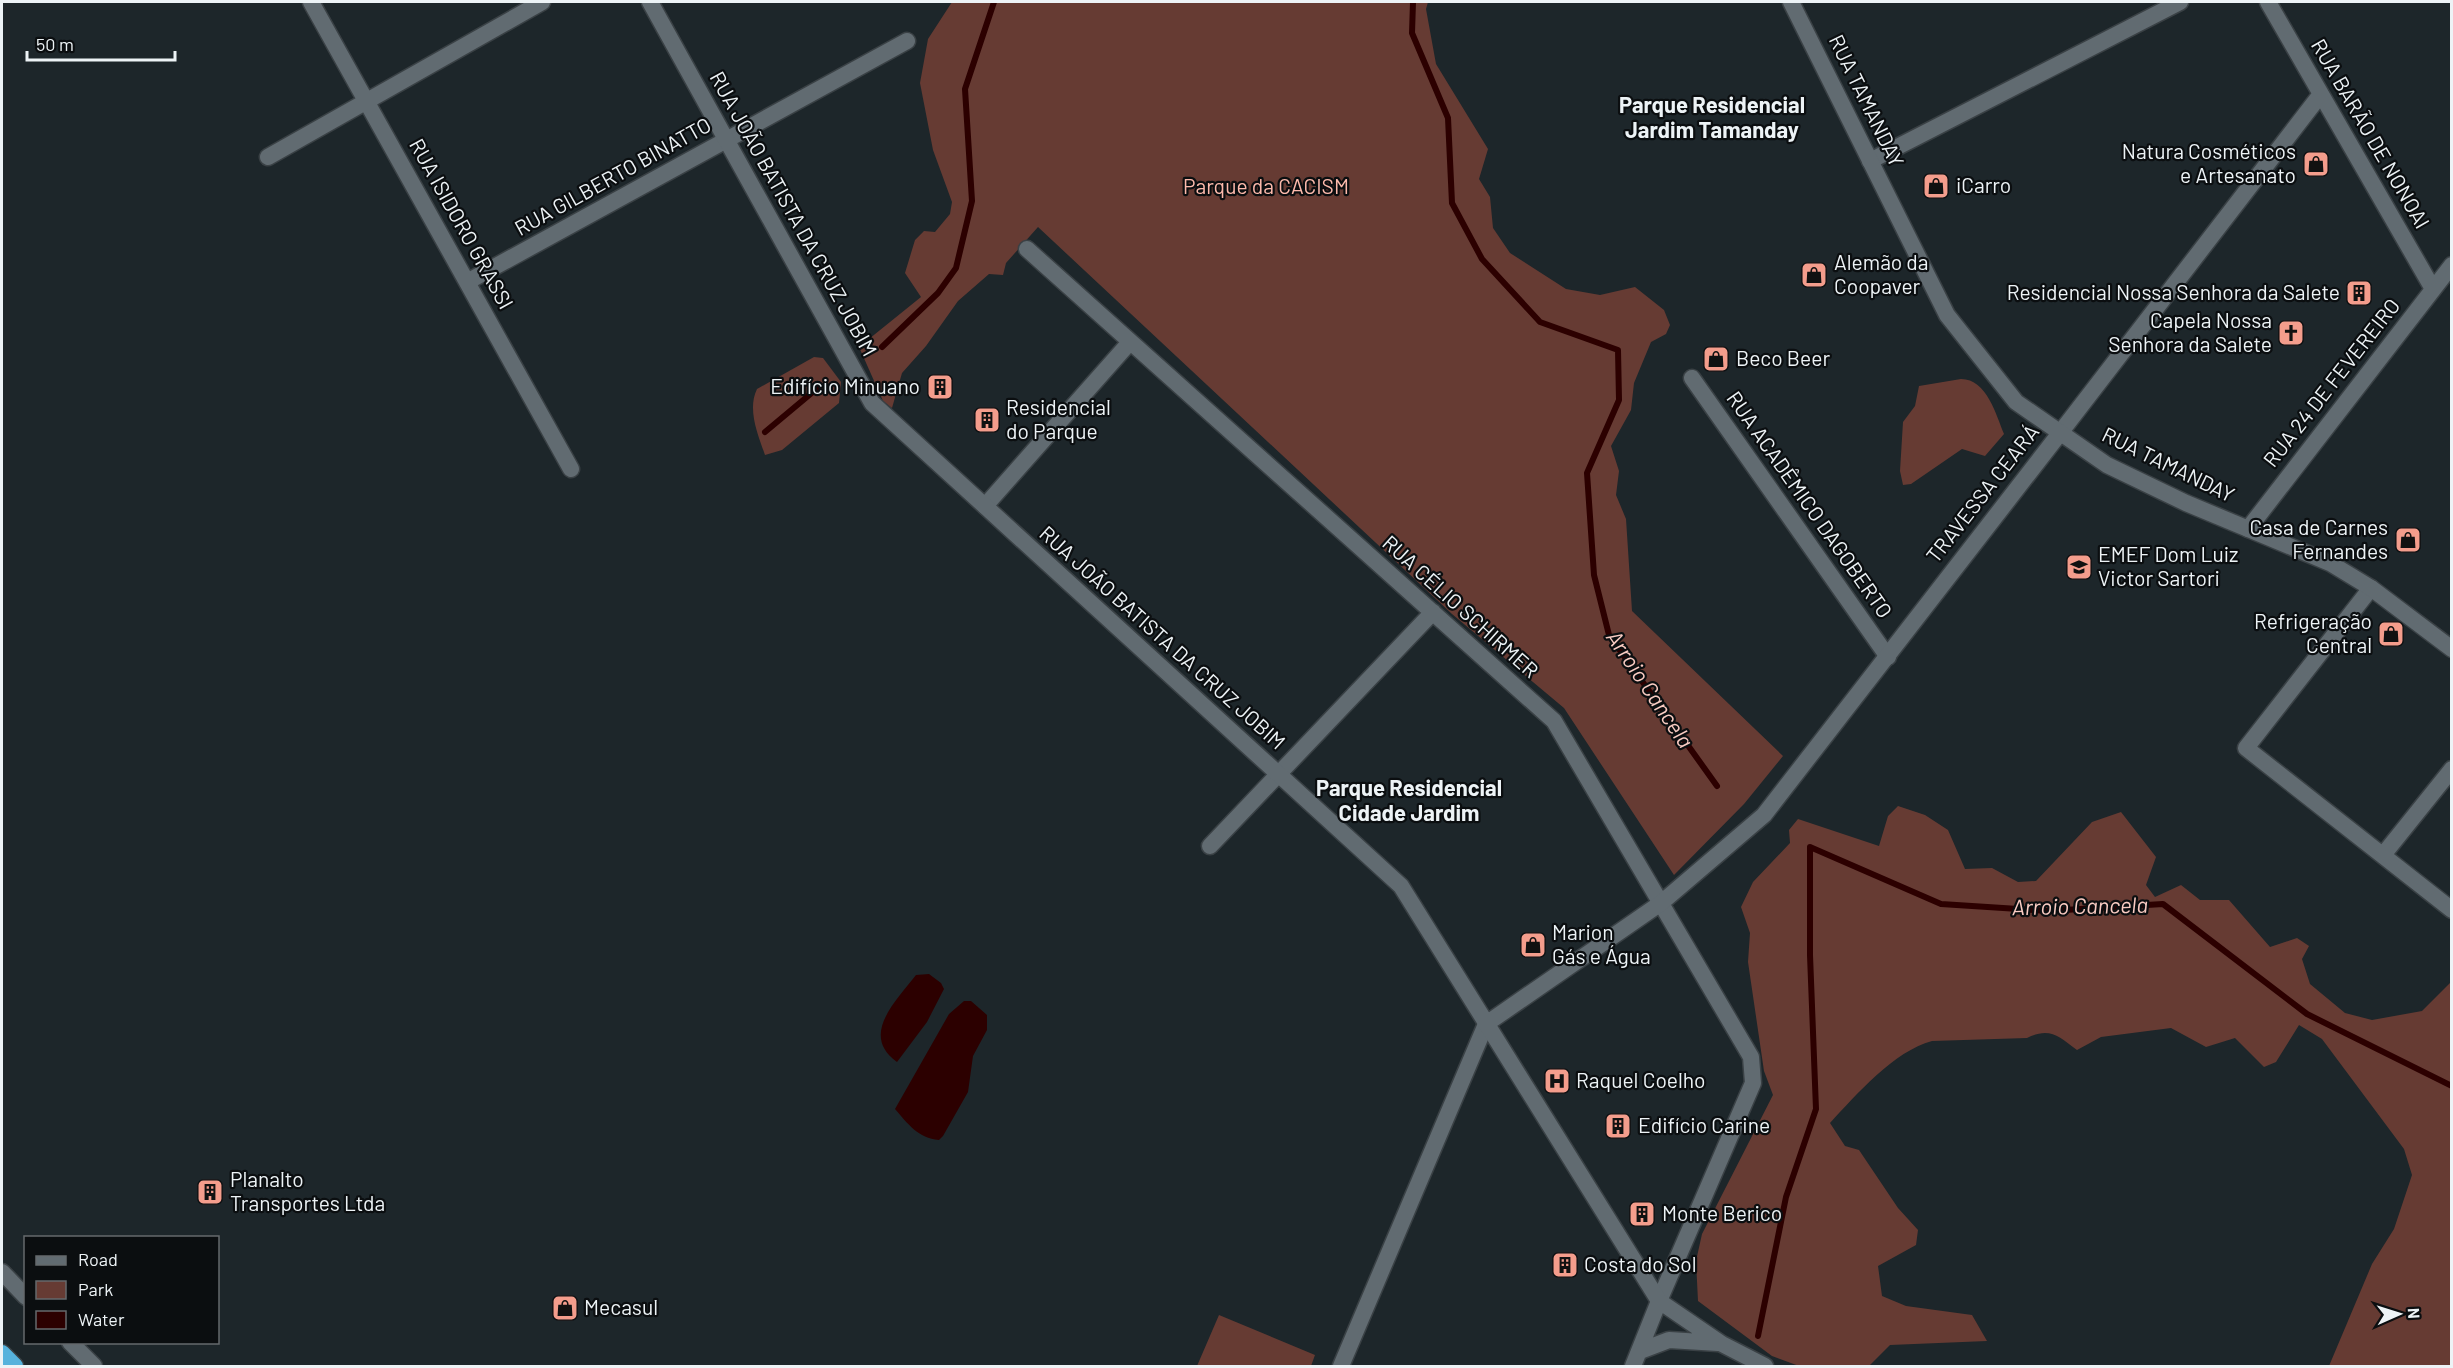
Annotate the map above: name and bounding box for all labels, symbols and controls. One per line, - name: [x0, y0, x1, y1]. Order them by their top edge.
- scale bar: [27, 24, 176, 62]
- street label: RUA TAMANDAY: [1825, 30, 1910, 171]
- text: 50 m: [36, 33, 74, 55]
- street label: RUA BARÃO DE NONOAI: [2307, 34, 2436, 232]
- street label: RUA JOÃO BATISTA DA CRUZ JOBIM: [705, 67, 883, 360]
- district label: Parque Residencial Jardim Tamanday: [1619, 91, 1805, 142]
- street label: RUA GILBERTO BINATTO: [510, 111, 715, 240]
- street label: RUA ISIDORO GRASSI: [405, 134, 520, 313]
- place label: Natura Cosméticos e Artesanato: [2122, 138, 2296, 187]
- shop icon: Natura Cosméticos e Artesanato: [2301, 149, 2331, 179]
- shop icon: iCarro: [1921, 171, 1951, 201]
- place label: iCarro: [1956, 172, 2011, 197]
- park label: Parque da CACISM: [1183, 173, 1349, 198]
- place label: Alemão da Coopaver: [1834, 249, 1929, 298]
- shop icon: Alemão da Coopaver: [1799, 260, 1829, 290]
- building icon: Residencial Nossa Senhora da Salete: [2344, 278, 2374, 308]
- place label: Residencial Nossa Senhora da Salete: [2007, 279, 2340, 304]
- street label: RUA 24 DE FEVEREIRO: [2257, 293, 2404, 471]
- place label: Capela Nossa Senhora da Salete: [2108, 307, 2272, 356]
- church icon: Capela Nossa Senhora da Salete: [2276, 318, 2306, 348]
- shop icon: Beco Beer: [1701, 344, 1731, 374]
- place label: Beco Beer: [1736, 345, 1830, 370]
- building icon: Edifício Minuano: [925, 372, 955, 402]
- place label: Edifício Minuano: [770, 373, 920, 398]
- street label: RUA ACADÊMICO DAGOBERTO: [1722, 386, 1898, 622]
- place label: Residencial do Parque: [1006, 394, 1111, 443]
- building icon: Residencial do Parque: [972, 405, 1002, 435]
- street label: TRAVESSA CEARÁ: [1920, 419, 2044, 567]
- street label: RUA TAMANDAY: [2098, 421, 2239, 507]
- place label: Casa de Carnes Fernandes: [2250, 514, 2388, 563]
- street label: RUA JOÃO BATISTA DA CRUZ JOBIM: [1035, 520, 1291, 754]
- shop icon: Casa de Carnes Fernandes: [2393, 525, 2423, 555]
- street label: RUA CÉLIO SCHIRMER: [1378, 529, 1544, 682]
- place label: EMEF Dom Luiz Victor Sartori: [2098, 541, 2238, 590]
- school or university icon: EMEF Dom Luiz Victor Sartori: [2064, 552, 2094, 582]
- place label: Refrigeração Central: [2254, 608, 2372, 657]
- shop icon: Refrigeração Central: [2376, 619, 2406, 649]
- water label: Arroio Cancela: [1602, 625, 1700, 752]
- district label: Parque Residencial Cidade Jardim: [1316, 774, 1502, 825]
- water label: Arroio Cancela: [2012, 891, 2148, 919]
- place label: Marion Gás e Água: [1552, 919, 1651, 968]
- shop icon: Marion Gás e Água: [1518, 930, 1548, 960]
- hospital icon: Raquel Coelho: [1542, 1066, 1572, 1096]
- place label: Raquel Coelho: [1576, 1067, 1706, 1092]
- building icon: Edifício Carine: [1603, 1111, 1633, 1141]
- place label: Edifício Carine: [1638, 1112, 1770, 1137]
- place label: Planalto Transportes Ltda: [230, 1166, 385, 1215]
- building icon: Planalto Transportes Ltda: [195, 1177, 225, 1207]
- building icon: Monte Berico: [1627, 1199, 1657, 1229]
- place label: Monte Berico: [1662, 1200, 1782, 1225]
- legend: [24, 1236, 219, 1344]
- text: Road: [78, 1248, 118, 1270]
- building icon: Costa do Sol: [1550, 1250, 1580, 1280]
- place label: Costa do Sol: [1584, 1251, 1696, 1276]
- text: Park: [78, 1278, 113, 1300]
- north arrow: [2369, 1284, 2429, 1344]
- shop icon: Mecasul: [550, 1293, 580, 1323]
- place label: Mecasul: [584, 1294, 658, 1319]
- text: N: [2405, 1307, 2424, 1319]
- text: Water: [78, 1308, 125, 1330]

